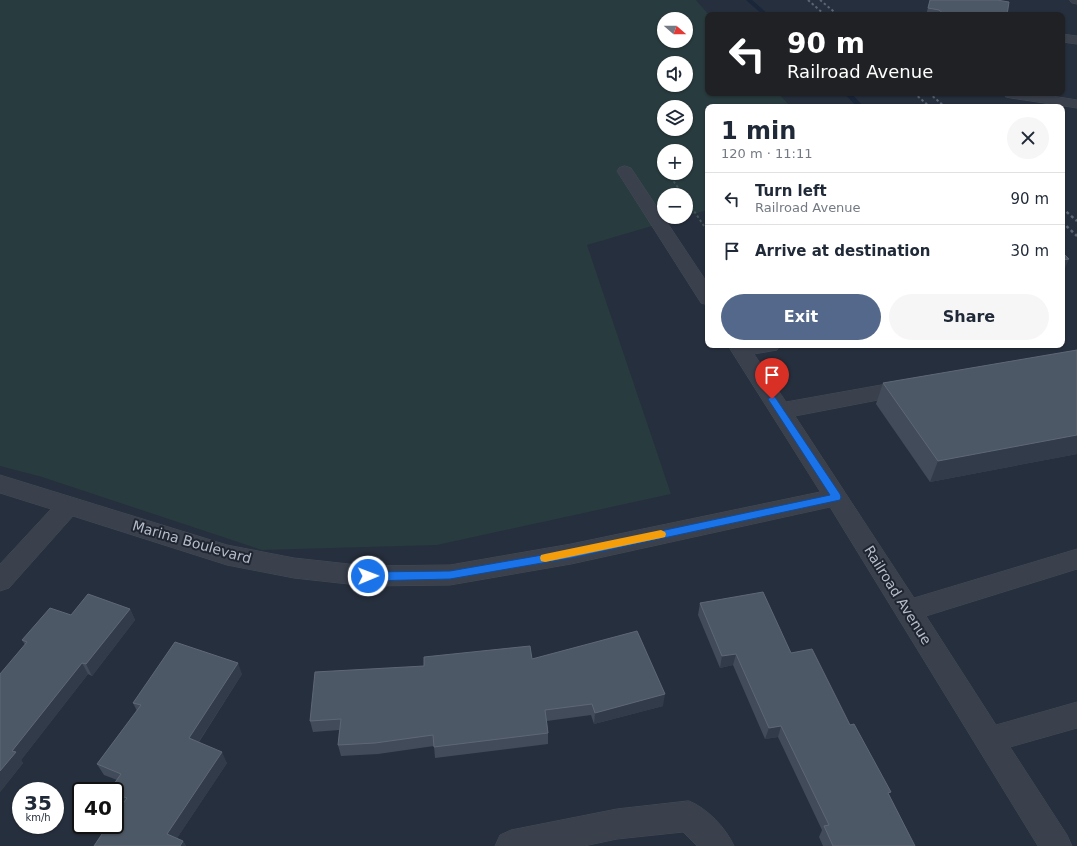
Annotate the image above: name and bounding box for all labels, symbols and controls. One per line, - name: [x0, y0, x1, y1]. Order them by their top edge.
- north arrow: [657, 12, 693, 48]
- map controls: [657, 12, 693, 224]
- text: 90 m: [787, 27, 865, 60]
- icon: left: [721, 28, 773, 80]
- button: sound: [657, 56, 693, 92]
- text: Railroad Avenue: [787, 61, 933, 82]
- button: layers: [657, 100, 693, 136]
- text: 1 min: [721, 117, 796, 145]
- button: close: [1007, 117, 1049, 159]
- button: +: [657, 144, 693, 180]
- text: 120 m · 11:11: [721, 146, 812, 161]
- text: Turn left: [755, 182, 827, 200]
- button: −: [657, 188, 693, 224]
- icon: left: [721, 188, 743, 210]
- text: 90 m: [1011, 190, 1049, 208]
- text: Railroad Avenue: [755, 200, 861, 215]
- icon: arrive: [721, 240, 743, 262]
- text: Arrive at destination: [755, 242, 930, 260]
- text: 30 m: [1011, 242, 1049, 260]
- button: Exit: [721, 294, 881, 340]
- button: Share: [889, 294, 1049, 340]
- pin: [755, 358, 789, 399]
- icon: arrive: [761, 364, 783, 386]
- street label: Marina Boulevard: [131, 517, 253, 567]
- street label: Railroad Avenue: [861, 543, 935, 647]
- position arrow: [347, 555, 389, 597]
- speed limit sign: 40: [72, 782, 124, 834]
- text: 35: [24, 791, 52, 815]
- text: km/h: [25, 812, 51, 823]

